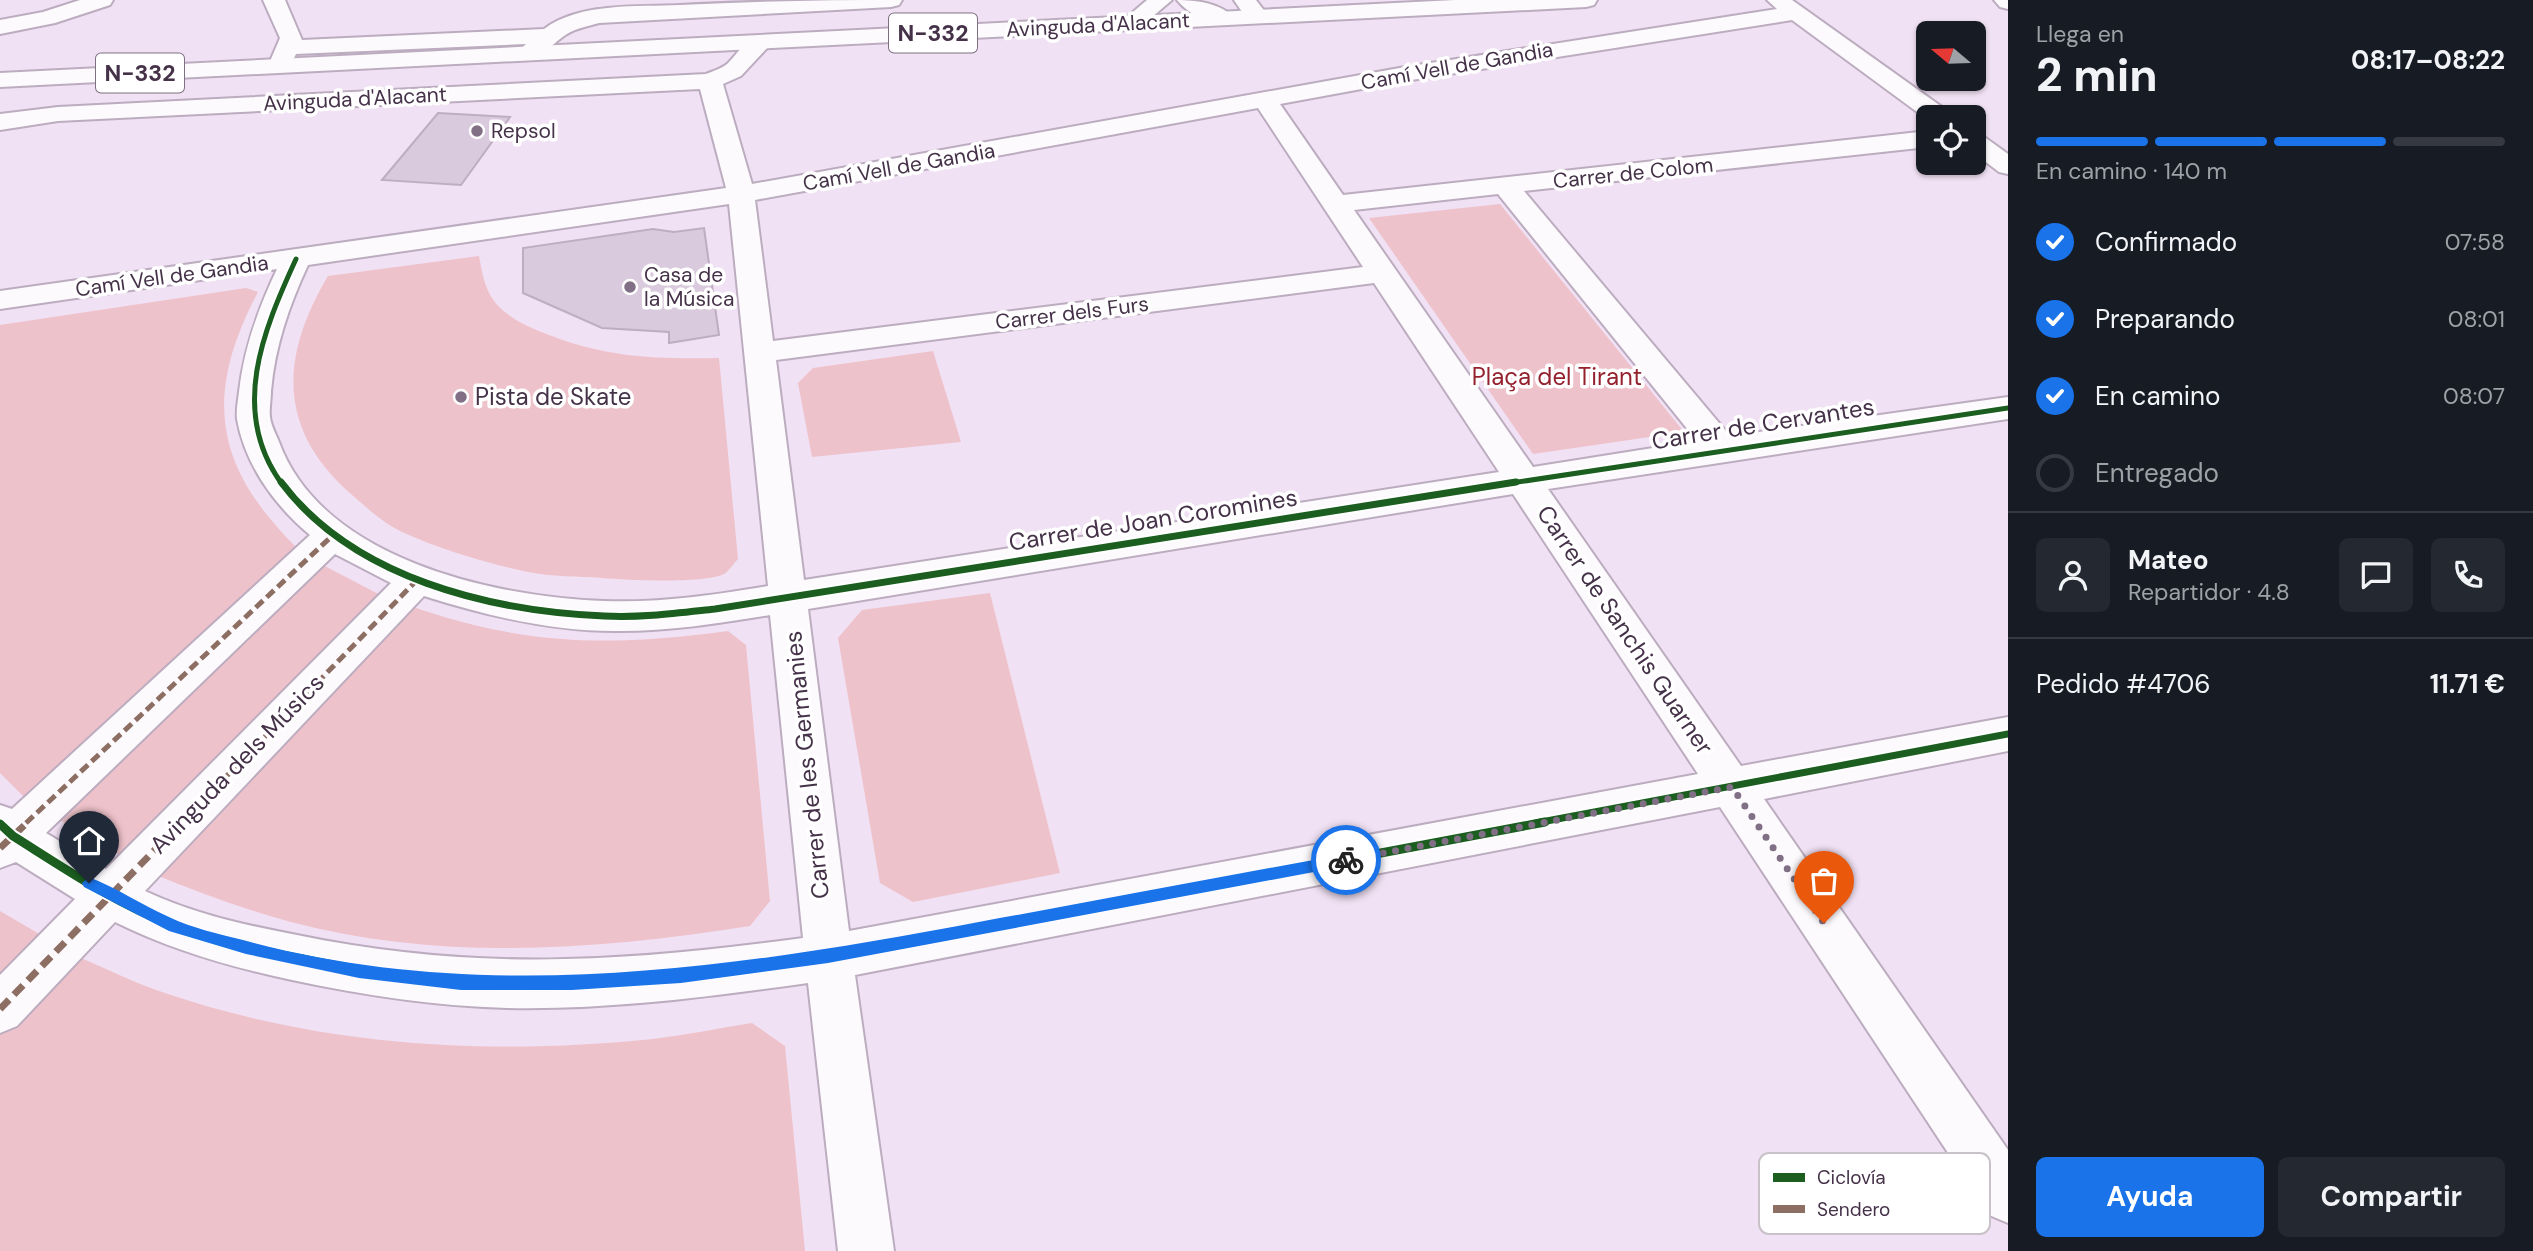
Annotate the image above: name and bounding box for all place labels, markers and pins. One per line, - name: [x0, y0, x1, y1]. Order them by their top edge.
- place label: Repsol: [491, 117, 556, 145]
- marker: Repsol: [469, 123, 485, 139]
- place label: Casa de la Música: [644, 261, 734, 313]
- marker: Casa de la Música: [622, 279, 638, 295]
- place label: Pista de Skate: [475, 381, 631, 412]
- marker: Pista de Skate: [453, 389, 469, 405]
- pin: [59, 811, 119, 883]
- pin: [1794, 851, 1854, 923]

